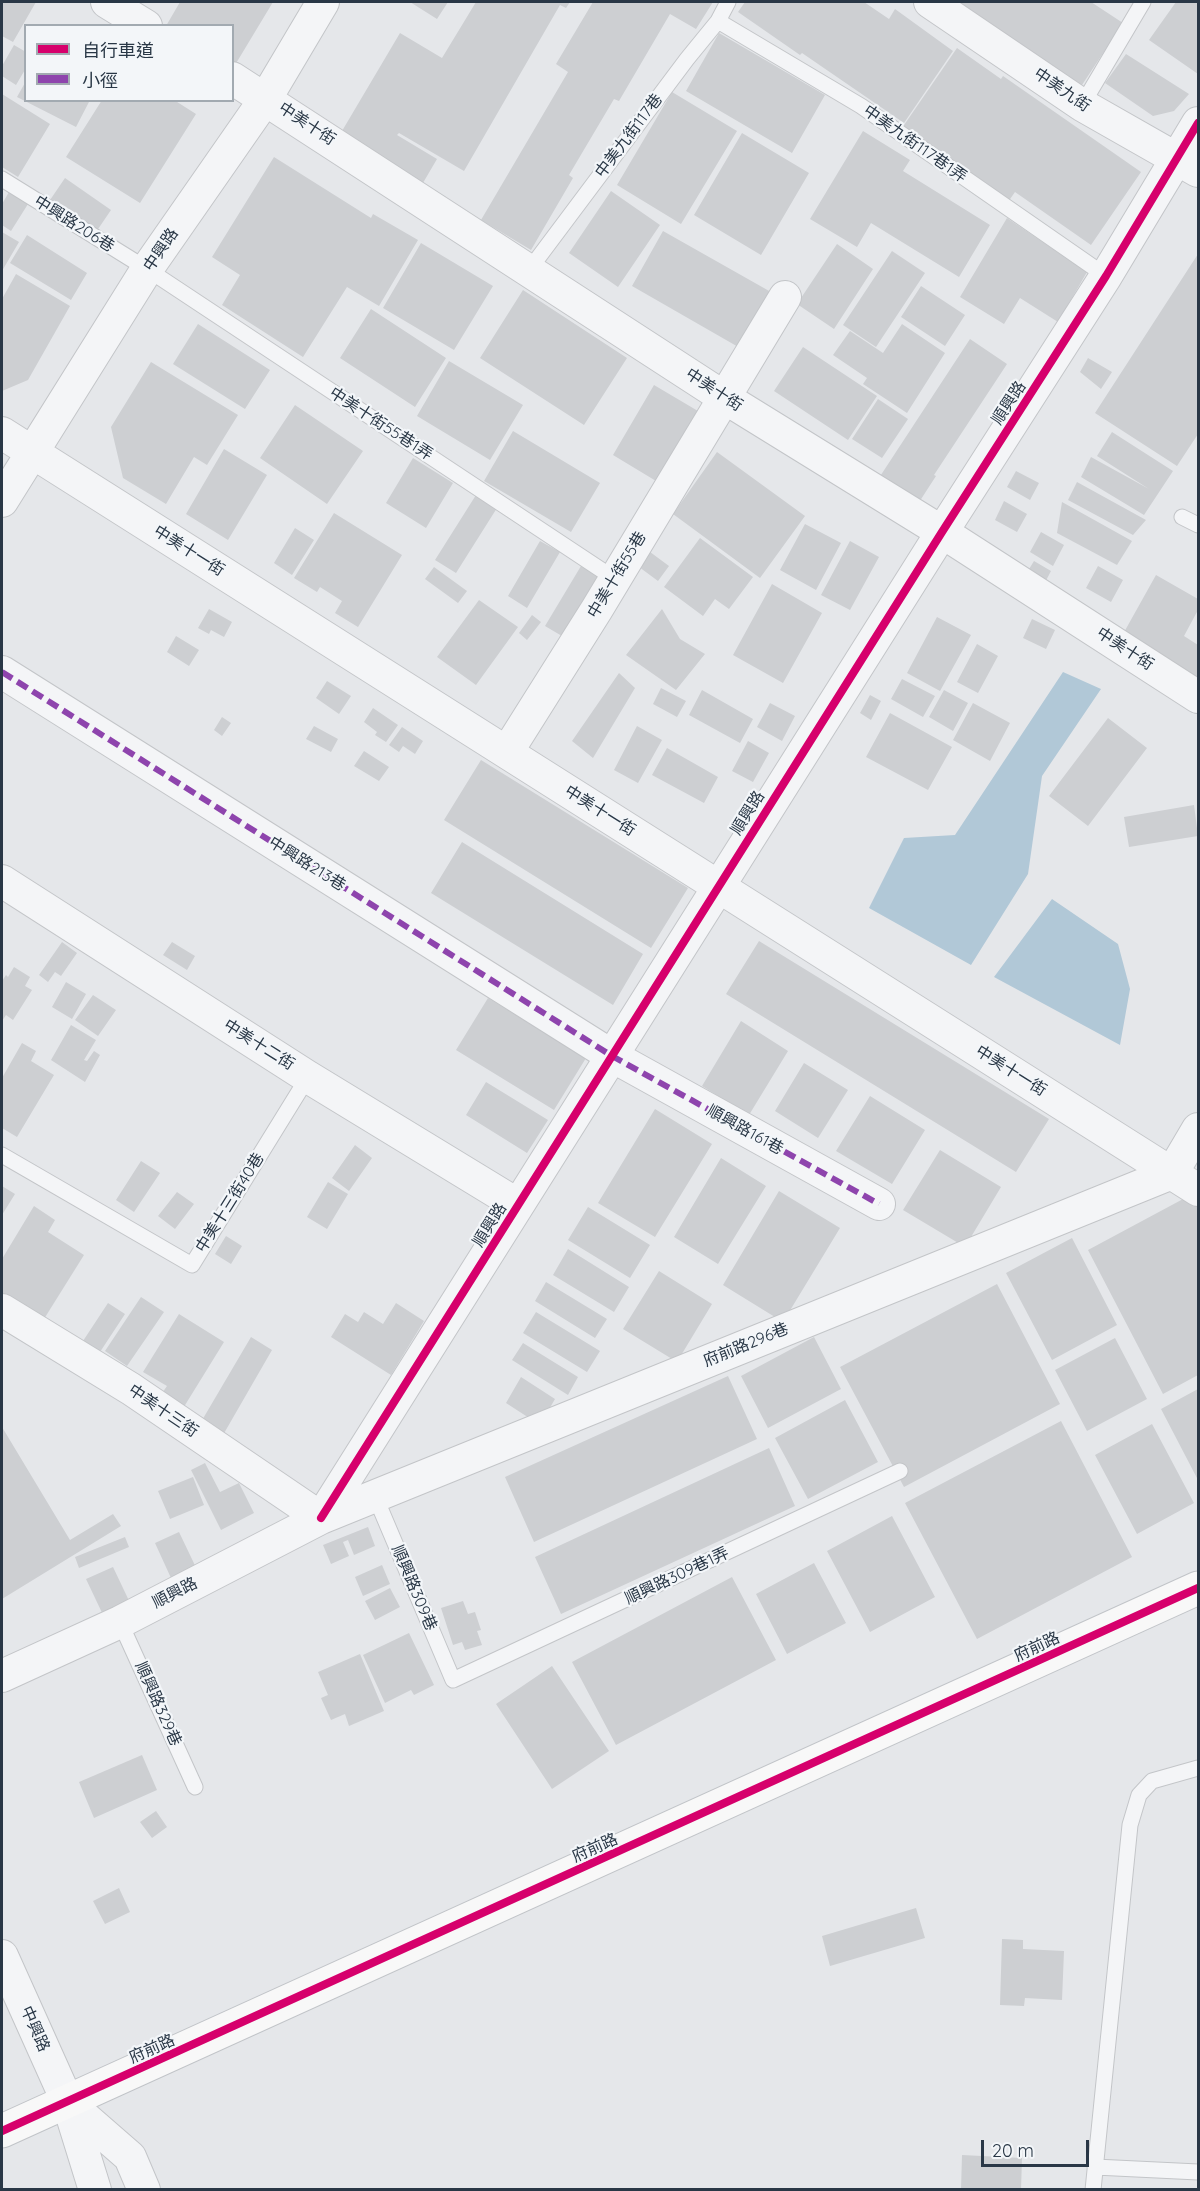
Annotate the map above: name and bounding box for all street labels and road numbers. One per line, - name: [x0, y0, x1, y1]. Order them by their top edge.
- street label: 中美九街: [1030, 64, 1094, 116]
- street label: 中美九街117巷: [591, 90, 667, 182]
- street label: 中美十街: [275, 99, 339, 149]
- street label: 中美九街117巷1弄: [860, 101, 970, 187]
- street label: 中興路206巷: [30, 192, 118, 256]
- street label: 中興路: [140, 225, 182, 275]
- street label: 中美十街: [682, 365, 746, 415]
- street label: 順興路: [988, 378, 1030, 428]
- street label: 中美十街55巷1弄: [326, 383, 436, 465]
- street label: 中美十一街: [150, 522, 228, 580]
- street label: 中美十街55巷: [584, 528, 650, 622]
- street label: 中美十街: [1093, 624, 1157, 674]
- street label: 中美十一街: [561, 782, 639, 840]
- street label: 順興路: [727, 788, 769, 838]
- street label: 中興路213巷: [265, 833, 349, 895]
- street label: 中美十二街: [220, 1016, 298, 1074]
- street label: 中美十一街: [972, 1042, 1050, 1100]
- street label: 順興路161巷: [703, 1101, 787, 1159]
- street label: 中美十三街40巷: [192, 1150, 268, 1256]
- street label: 順興路: [469, 1200, 511, 1250]
- street label: 府前路296巷: [700, 1319, 792, 1371]
- street label: 中美十三街: [124, 1381, 202, 1441]
- street label: 順興路309巷: [387, 1542, 441, 1634]
- street label: 順興路309巷1弄: [622, 1543, 732, 1609]
- street label: 順興路: [149, 1574, 201, 1612]
- street label: 府前路: [1011, 1628, 1063, 1666]
- street label: 順興路329巷: [131, 1659, 185, 1749]
- street label: 府前路: [569, 1829, 621, 1867]
- street label: 中興路: [16, 2003, 54, 2055]
- street label: 府前路: [126, 2030, 178, 2068]

